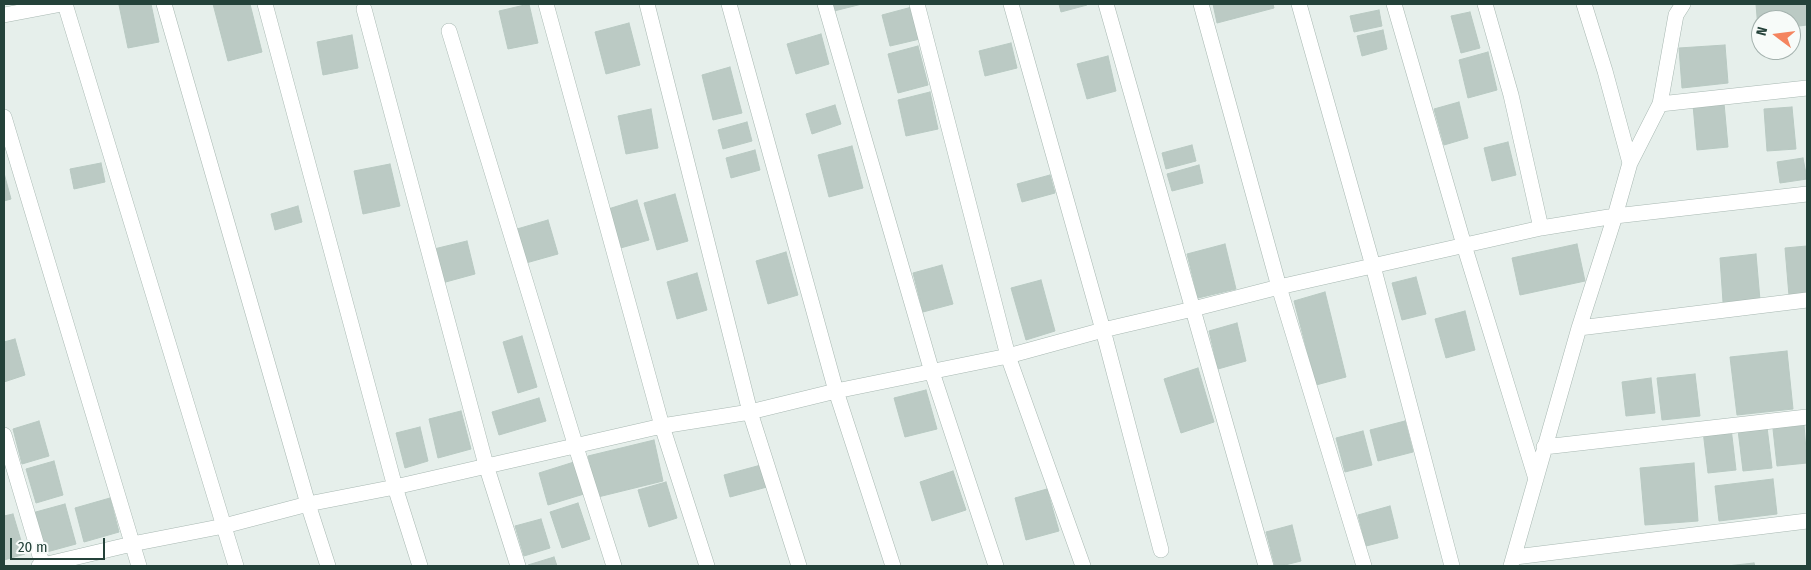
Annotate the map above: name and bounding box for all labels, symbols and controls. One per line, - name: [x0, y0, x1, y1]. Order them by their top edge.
- north arrow: [1751, 10, 1801, 60]
- text: N: [1753, 25, 1771, 38]
- scale bar: [12, 528, 108, 560]
- text: 20 m: [18, 538, 48, 556]

